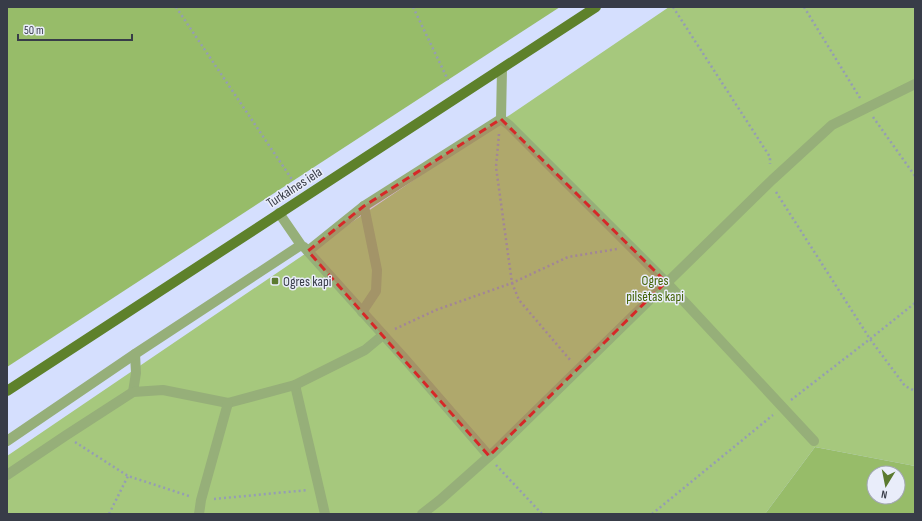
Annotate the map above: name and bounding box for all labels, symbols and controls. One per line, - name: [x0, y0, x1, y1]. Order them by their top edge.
- scale bar: [18, 16, 132, 42]
- text: 50 m: [24, 23, 44, 38]
- street label: Turkalnes iela: [263, 163, 325, 212]
- park label: Ogres pilsētas kapi: [626, 272, 684, 305]
- place label: Ogres kapi: [283, 273, 331, 290]
- marker: Ogres kapi: [270, 276, 280, 286]
- north arrow: [866, 465, 906, 505]
- text: N: [880, 487, 888, 501]

